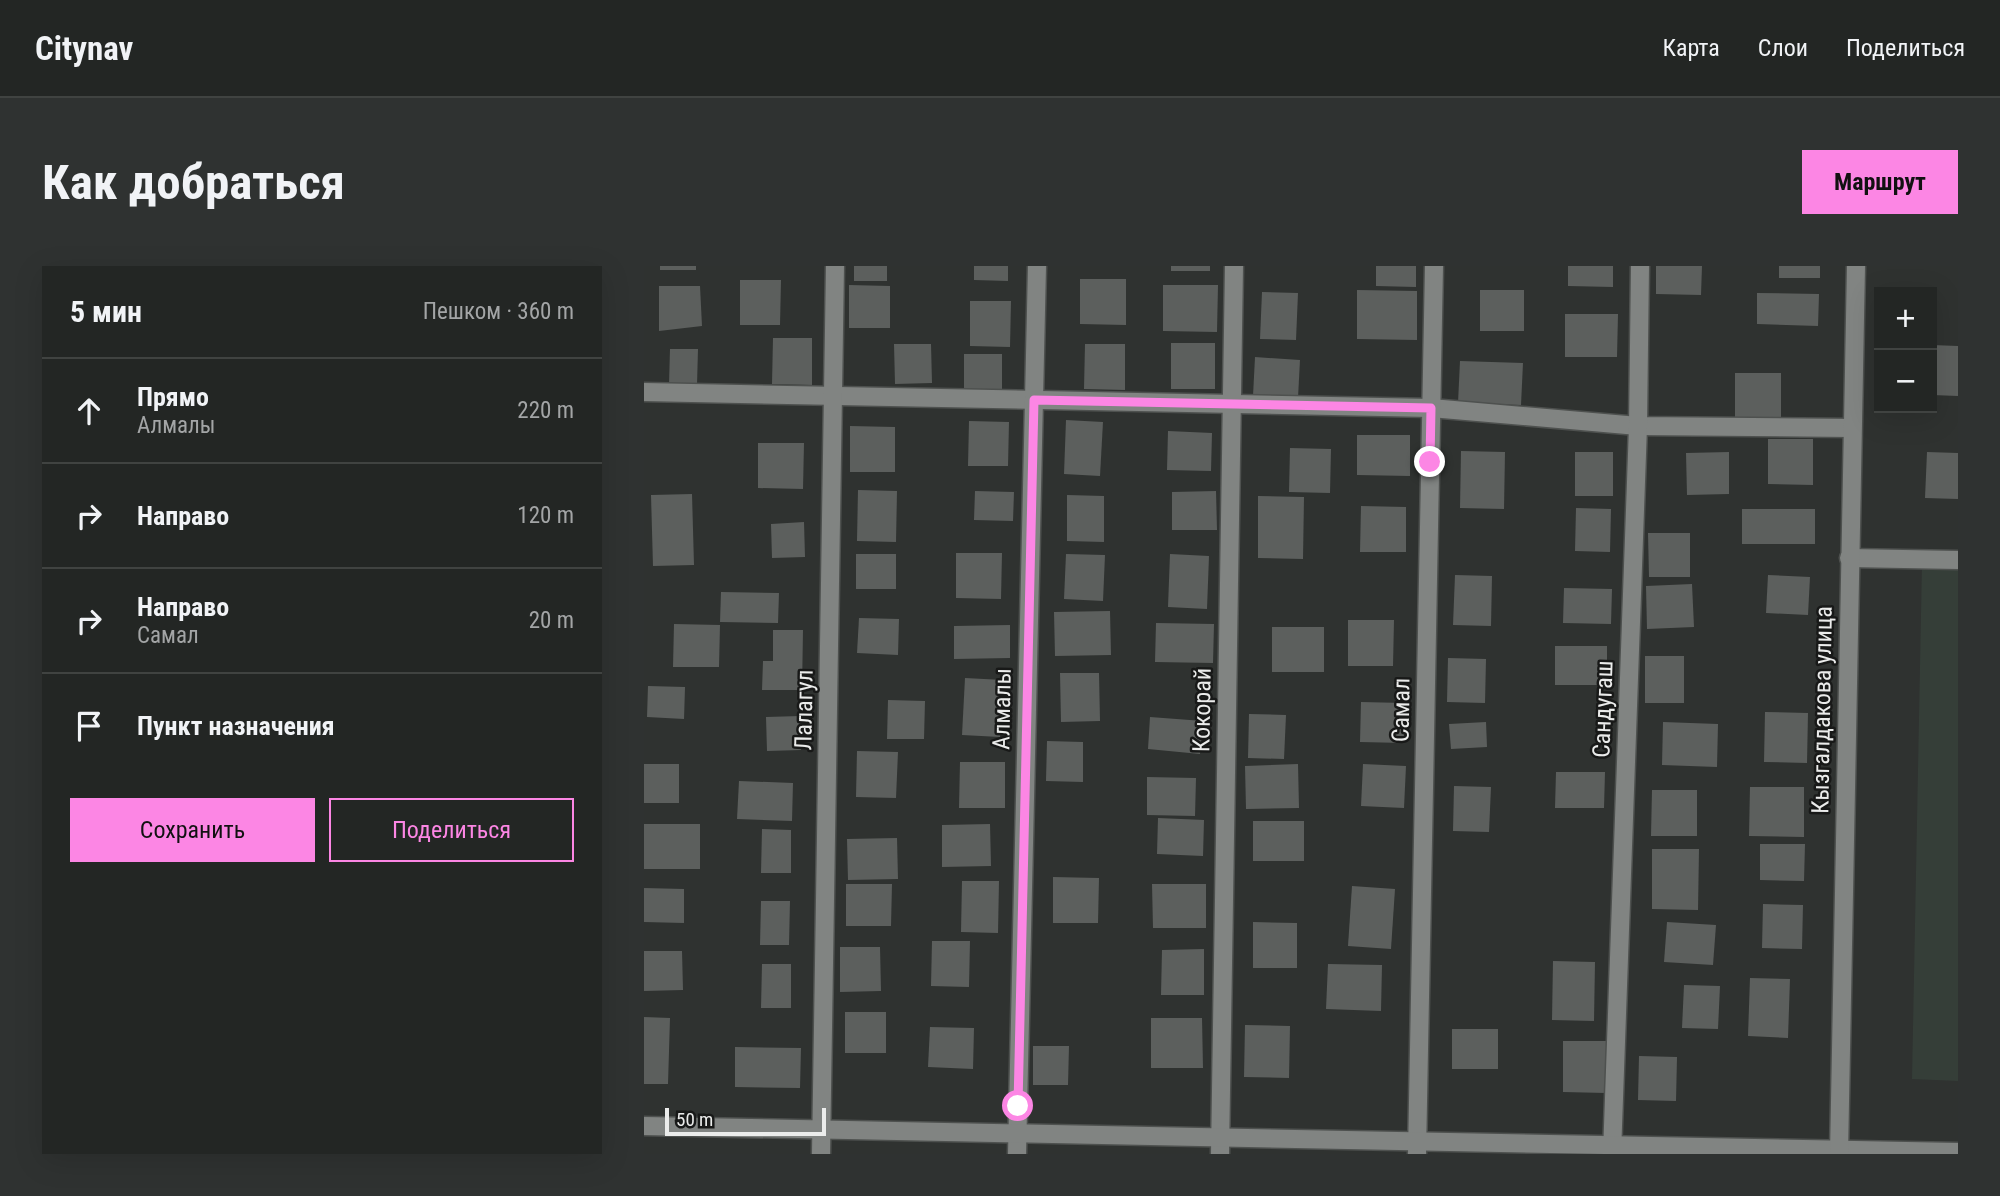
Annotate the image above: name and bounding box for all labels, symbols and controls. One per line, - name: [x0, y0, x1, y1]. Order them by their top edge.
- text: Citynav: [35, 29, 133, 68]
- text: Карта: [1662, 34, 1720, 62]
- text: Слои: [1758, 34, 1808, 62]
- text: Поделиться: [1846, 34, 1965, 62]
- button: Маршрут: [1802, 150, 1958, 214]
- text: Как добраться: [42, 154, 345, 211]
- map controls: [1874, 287, 1937, 413]
- button: +: [1874, 287, 1937, 350]
- text: 5 мин: [70, 294, 142, 329]
- text: Пешком · 360 m: [423, 298, 574, 325]
- button: −: [1874, 350, 1937, 413]
- text: Прямо: [137, 382, 209, 412]
- icon: ahead: [70, 392, 108, 430]
- text: 220 m: [517, 397, 574, 424]
- text: Алмалы: [137, 412, 215, 439]
- route end: [1414, 446, 1445, 477]
- icon: right: [70, 497, 108, 535]
- text: Направо: [137, 501, 229, 531]
- text: 120 m: [517, 502, 574, 529]
- text: Направо: [137, 592, 229, 622]
- icon: right: [70, 602, 108, 640]
- street label: Кызгалдакова улица: [1806, 606, 1838, 814]
- text: 20 m: [529, 607, 574, 634]
- text: Самал: [137, 622, 199, 649]
- street label: Сандугаш: [1587, 660, 1619, 758]
- street label: Алмалы: [987, 668, 1017, 750]
- street label: Кокорай: [1187, 668, 1217, 752]
- street label: Лалагул: [789, 669, 819, 751]
- street label: Самал: [1386, 678, 1416, 742]
- icon: arrive: [70, 707, 108, 745]
- text: Пункт назначения: [137, 711, 335, 741]
- button: Сохранить: [70, 798, 315, 862]
- button: Поделиться: [329, 798, 574, 862]
- route start: [1002, 1090, 1033, 1121]
- scale bar: [665, 1105, 826, 1137]
- text: 50 m: [676, 1108, 713, 1131]

